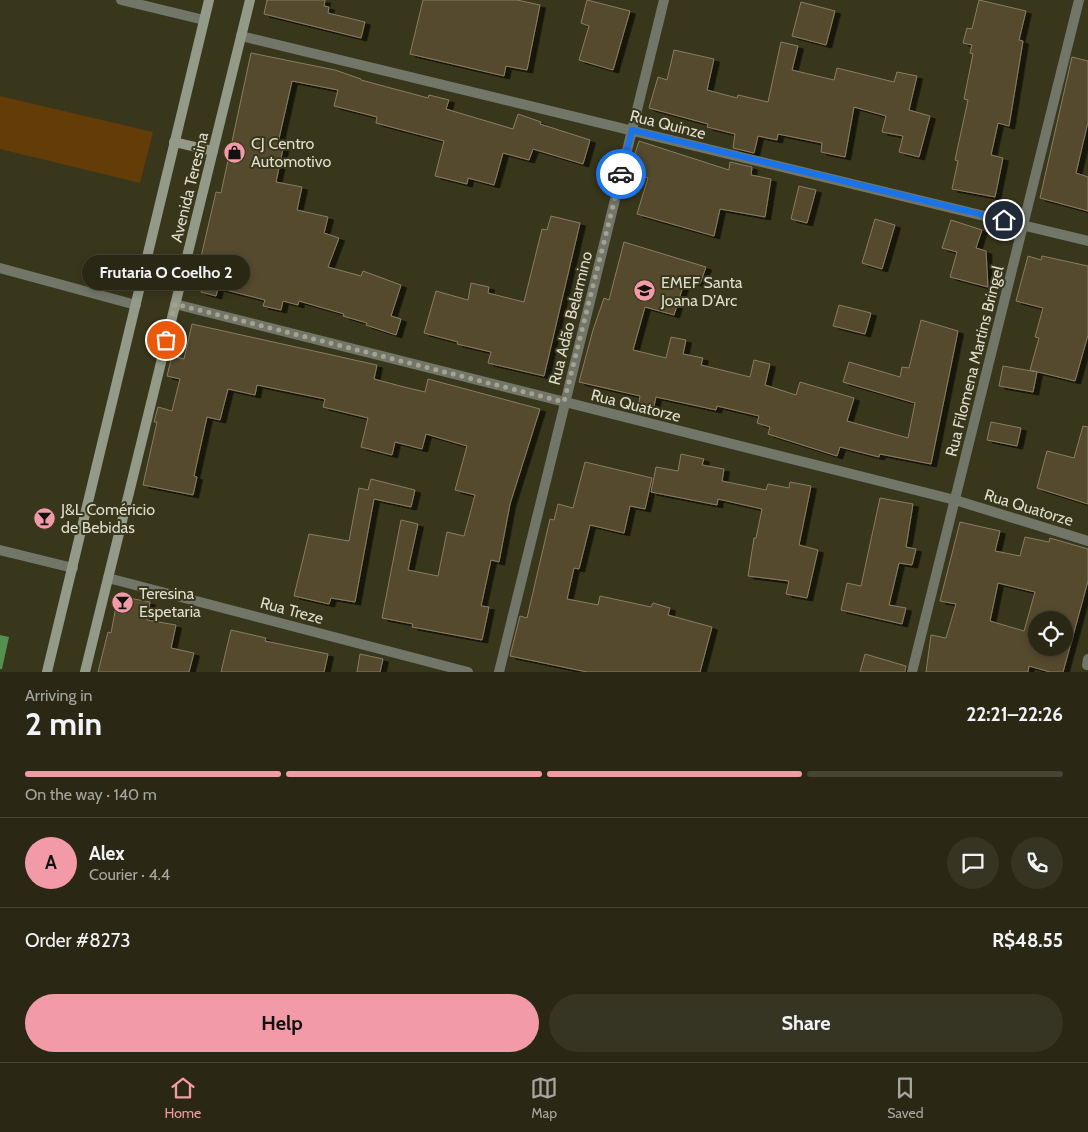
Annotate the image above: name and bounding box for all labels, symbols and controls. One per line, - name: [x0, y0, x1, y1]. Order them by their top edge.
- street label: Rua Quinze: [628, 106, 708, 143]
- street label: Avenida Teresina: [167, 130, 212, 244]
- place label: CJ Centro Automotivo: [251, 134, 331, 171]
- shop icon: CJ Centro Automotivo: [223, 140, 247, 164]
- courier: [596, 149, 646, 199]
- icon: car: [607, 160, 635, 188]
- pin: [983, 199, 1025, 241]
- icon: home: [990, 206, 1018, 234]
- street label: Rua Adão Belarmino: [545, 249, 596, 387]
- callout: Frutaria O Coelho 2: [82, 255, 250, 290]
- text: Frutaria O Coelho 2: [99, 263, 233, 282]
- street label: Rua Filomena Martins Bringel: [942, 263, 1007, 459]
- place label: EMEF Santa Joana D'Arc: [660, 273, 743, 310]
- school or university icon: EMEF Santa Joana D'Arc: [633, 279, 657, 303]
- pin: [145, 319, 187, 361]
- icon: bag: [152, 326, 180, 354]
- street label: Rua Quatorze: [589, 385, 683, 426]
- street label: Rua Quatorze: [982, 485, 1076, 530]
- place label: J&L Coméricio de Bebidas: [60, 500, 155, 537]
- bar icon: J&L Coméricio de Bebidas: [33, 506, 57, 530]
- place label: Teresina Espetaria: [139, 584, 201, 621]
- bar icon: Teresina Espetaria: [111, 590, 135, 614]
- street label: Rua Treze: [258, 593, 326, 628]
- map controls: [1028, 611, 1073, 656]
- button: locate: [1028, 611, 1073, 656]
- text: Arriving in: [25, 686, 92, 705]
- text: 22:21–22:26: [966, 703, 1063, 726]
- text: 2 min: [25, 704, 102, 743]
- text: On the way · 140 m: [25, 785, 157, 804]
- button: chat: [947, 837, 999, 889]
- button: phone: [1011, 837, 1063, 889]
- text: Alex: [89, 842, 125, 865]
- text: A: [45, 851, 57, 874]
- text: Courier · 4.4: [89, 865, 170, 884]
- text: Order #8273: [25, 929, 131, 952]
- text: R$48.55: [992, 929, 1063, 952]
- button: Help: [25, 994, 539, 1052]
- button: Share: [549, 994, 1063, 1052]
- tab: Home: [164, 1074, 201, 1122]
- tab: Map: [530, 1074, 558, 1122]
- tab: Saved: [887, 1074, 924, 1122]

